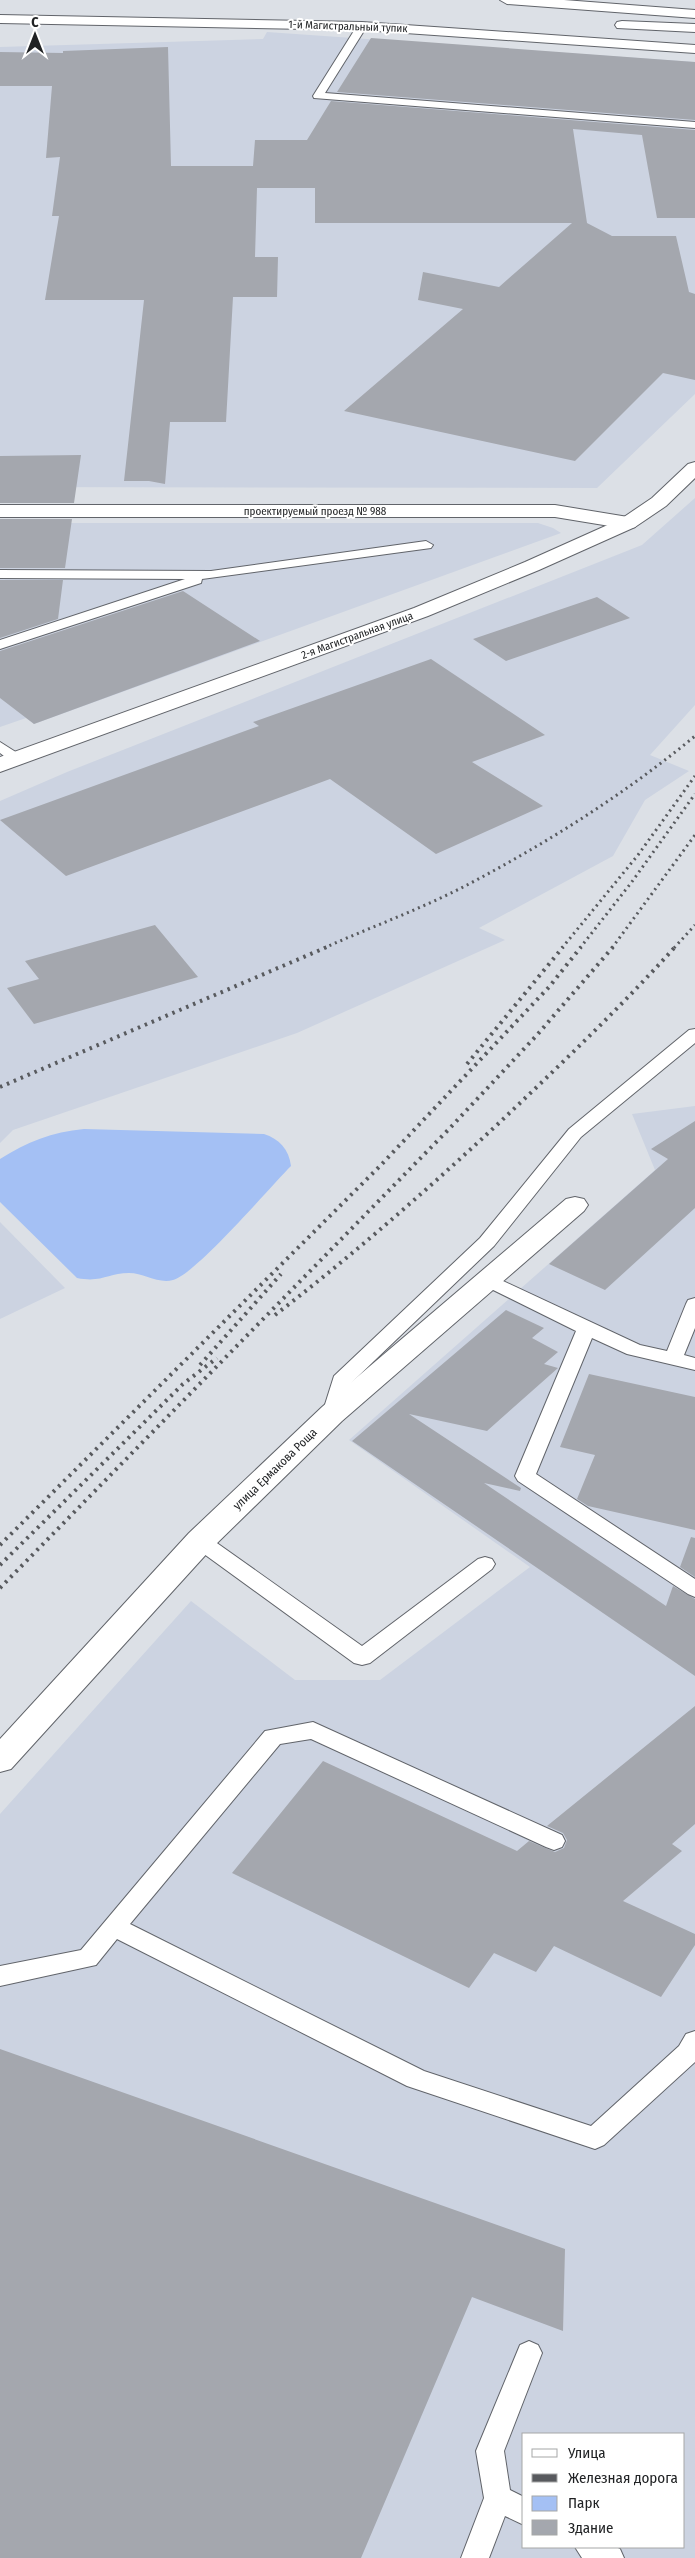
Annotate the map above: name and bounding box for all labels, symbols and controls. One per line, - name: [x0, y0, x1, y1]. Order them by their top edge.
- north arrow: [10, 10, 60, 60]
- text: С: [31, 14, 39, 31]
- street label: 1-й Магистральный тупик: [288, 18, 409, 35]
- street label: проектируемый проезд № 988: [244, 505, 387, 518]
- street label: 2-я Магистральная улица: [299, 609, 415, 662]
- street label: улица Ермакова Роща: [230, 1425, 320, 1513]
- legend: [522, 2433, 685, 2548]
- text: Улица: [567, 2444, 606, 2462]
- text: Железная дорога: [568, 2469, 678, 2487]
- text: Парк: [568, 2494, 599, 2512]
- text: Здание: [568, 2519, 614, 2537]

